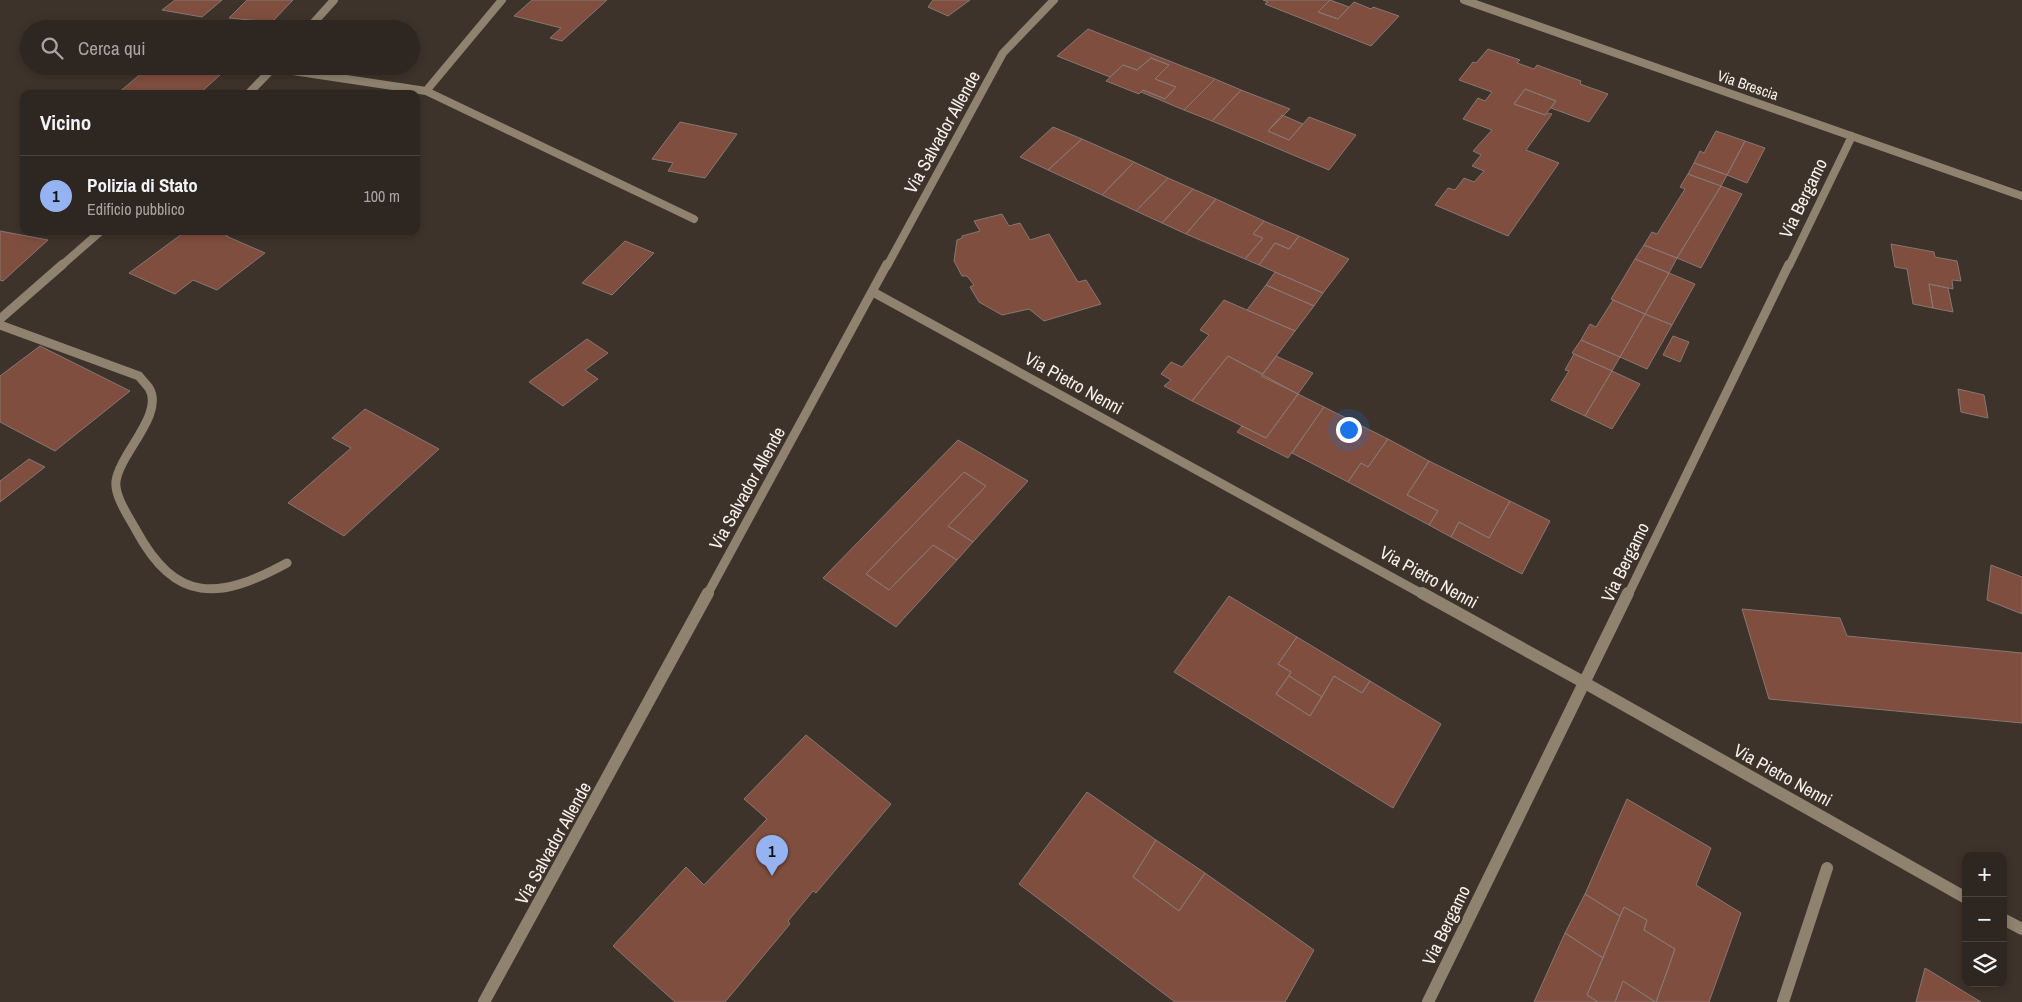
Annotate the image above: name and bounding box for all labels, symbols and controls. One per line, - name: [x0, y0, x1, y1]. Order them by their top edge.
- search box: [20, 20, 420, 75]
- icon: search: [38, 34, 66, 62]
- text: Cerca qui: [78, 35, 146, 61]
- street label: Via Brescia: [1715, 65, 1782, 105]
- street label: Via Salvador Allende: [898, 66, 986, 198]
- text: Vicino: [40, 108, 91, 137]
- street label: Via Bergamo: [1773, 154, 1833, 242]
- text: Polizia di Stato: [87, 172, 198, 198]
- text: 1: [52, 185, 60, 207]
- text: 100 m: [364, 185, 400, 207]
- text: Edificio pubblico: [87, 198, 185, 220]
- street label: Via Pietro Nenni: [1020, 346, 1128, 420]
- your location: [1336, 417, 1362, 443]
- street label: Via Salvador Allende: [703, 422, 791, 554]
- street label: Via Bergamo: [1595, 518, 1655, 606]
- street label: Via Pietro Nenni: [1375, 540, 1483, 614]
- street label: Via Pietro Nenni: [1729, 738, 1837, 812]
- street label: Via Salvador Allende: [509, 777, 597, 909]
- pin: 1: [756, 835, 788, 876]
- map controls: [1962, 852, 2007, 987]
- button: +: [1962, 852, 2007, 897]
- street label: Via Bergamo: [1416, 881, 1476, 969]
- button: −: [1962, 897, 2007, 942]
- button: layers: [1962, 942, 2007, 987]

